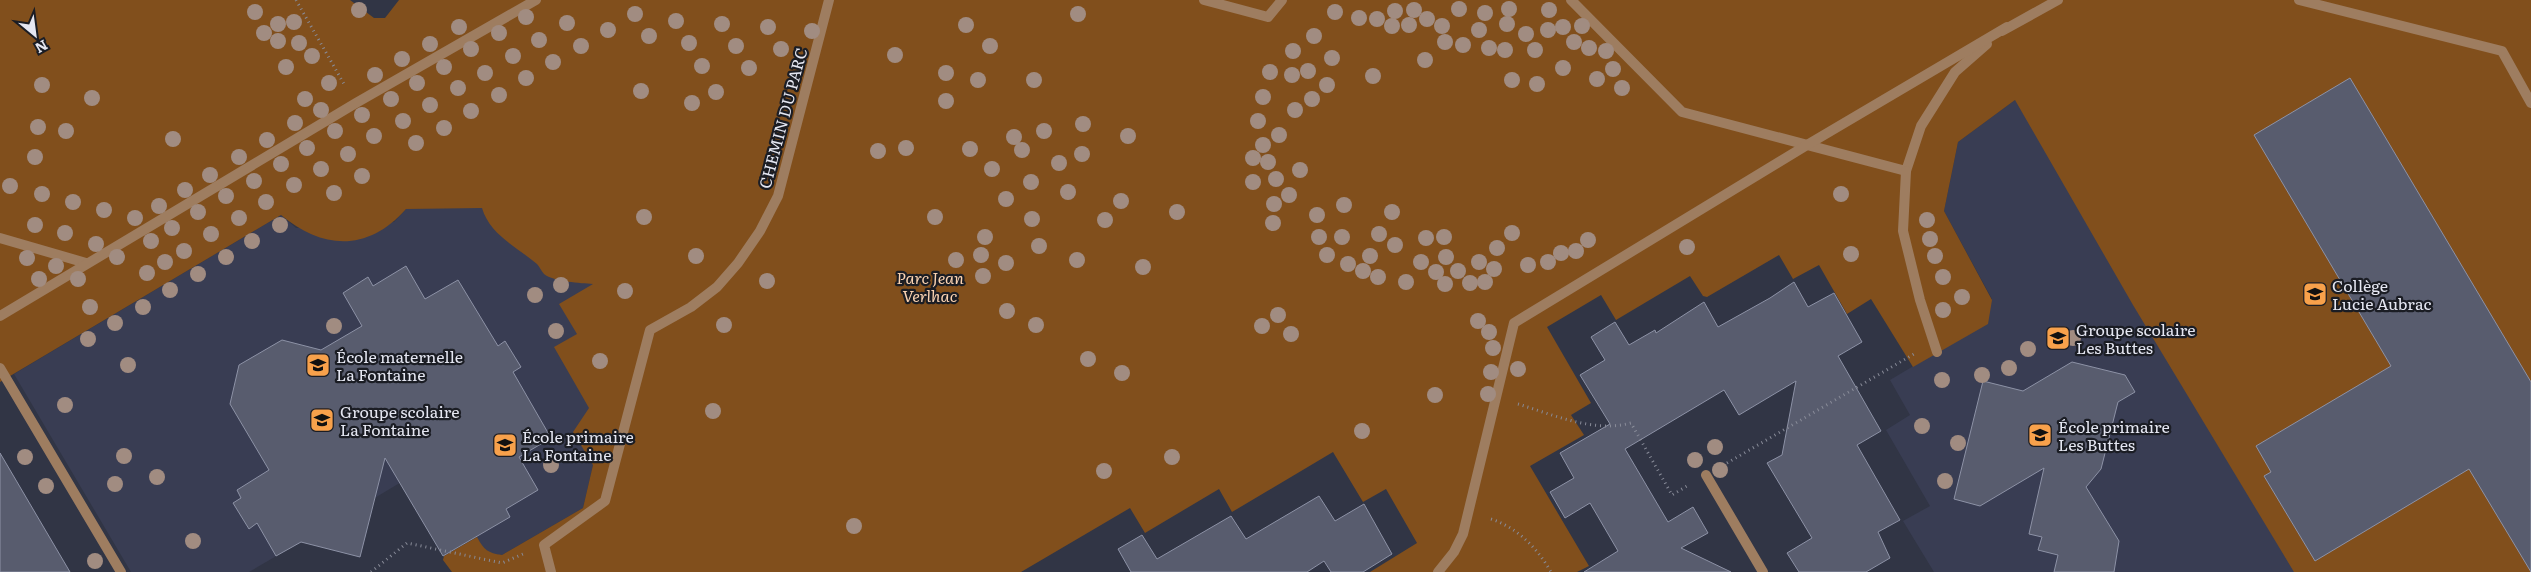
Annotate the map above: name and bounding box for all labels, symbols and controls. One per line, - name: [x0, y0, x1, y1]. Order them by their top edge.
- north arrow: [10, 10, 60, 60]
- text: N: [32, 36, 52, 59]
- street label: CHEMIN DU PARC: [752, 45, 812, 191]
- park label: Parc Jean Verlhac: [896, 265, 964, 307]
- place label: Collège Lucie Aubrac: [2332, 273, 2431, 315]
- school or university icon: Collège Lucie Aubrac: [2302, 281, 2328, 307]
- place label: Groupe scolaire Les Buttes: [2076, 317, 2196, 359]
- school or university icon: Groupe scolaire Les Buttes: [2045, 325, 2071, 351]
- place label: École maternelle La Fontaine: [336, 344, 463, 386]
- school or university icon: École maternelle La Fontaine: [305, 352, 331, 378]
- place label: Groupe scolaire La Fontaine: [340, 399, 460, 441]
- school or university icon: Groupe scolaire La Fontaine: [309, 407, 335, 433]
- place label: École primaire Les Buttes: [2058, 414, 2170, 456]
- school or university icon: École primaire Les Buttes: [2027, 422, 2053, 448]
- place label: École primaire La Fontaine: [522, 424, 634, 466]
- school or university icon: École primaire La Fontaine: [492, 432, 518, 458]

